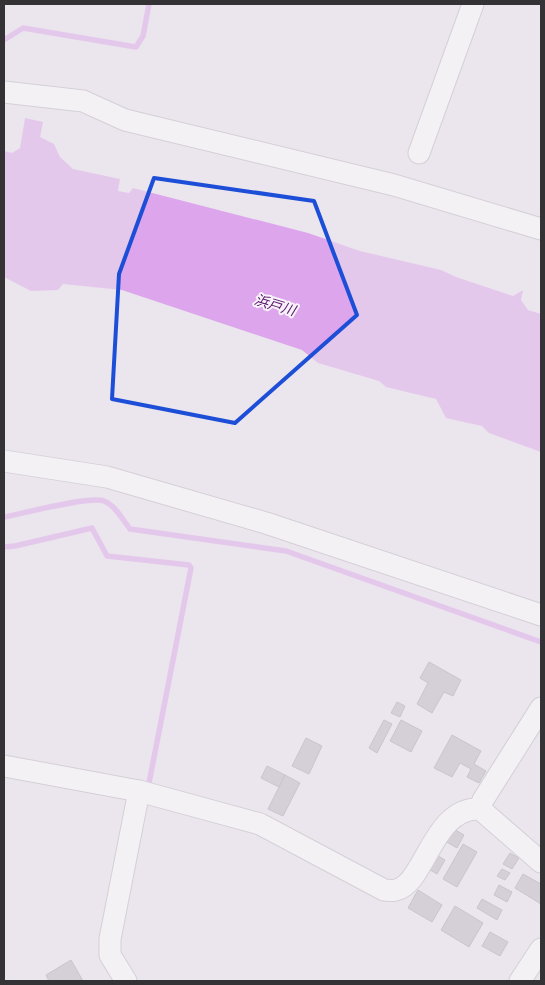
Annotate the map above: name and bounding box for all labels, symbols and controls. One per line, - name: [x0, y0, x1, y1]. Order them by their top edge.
- water label: 浜戸川: [252, 292, 299, 321]

